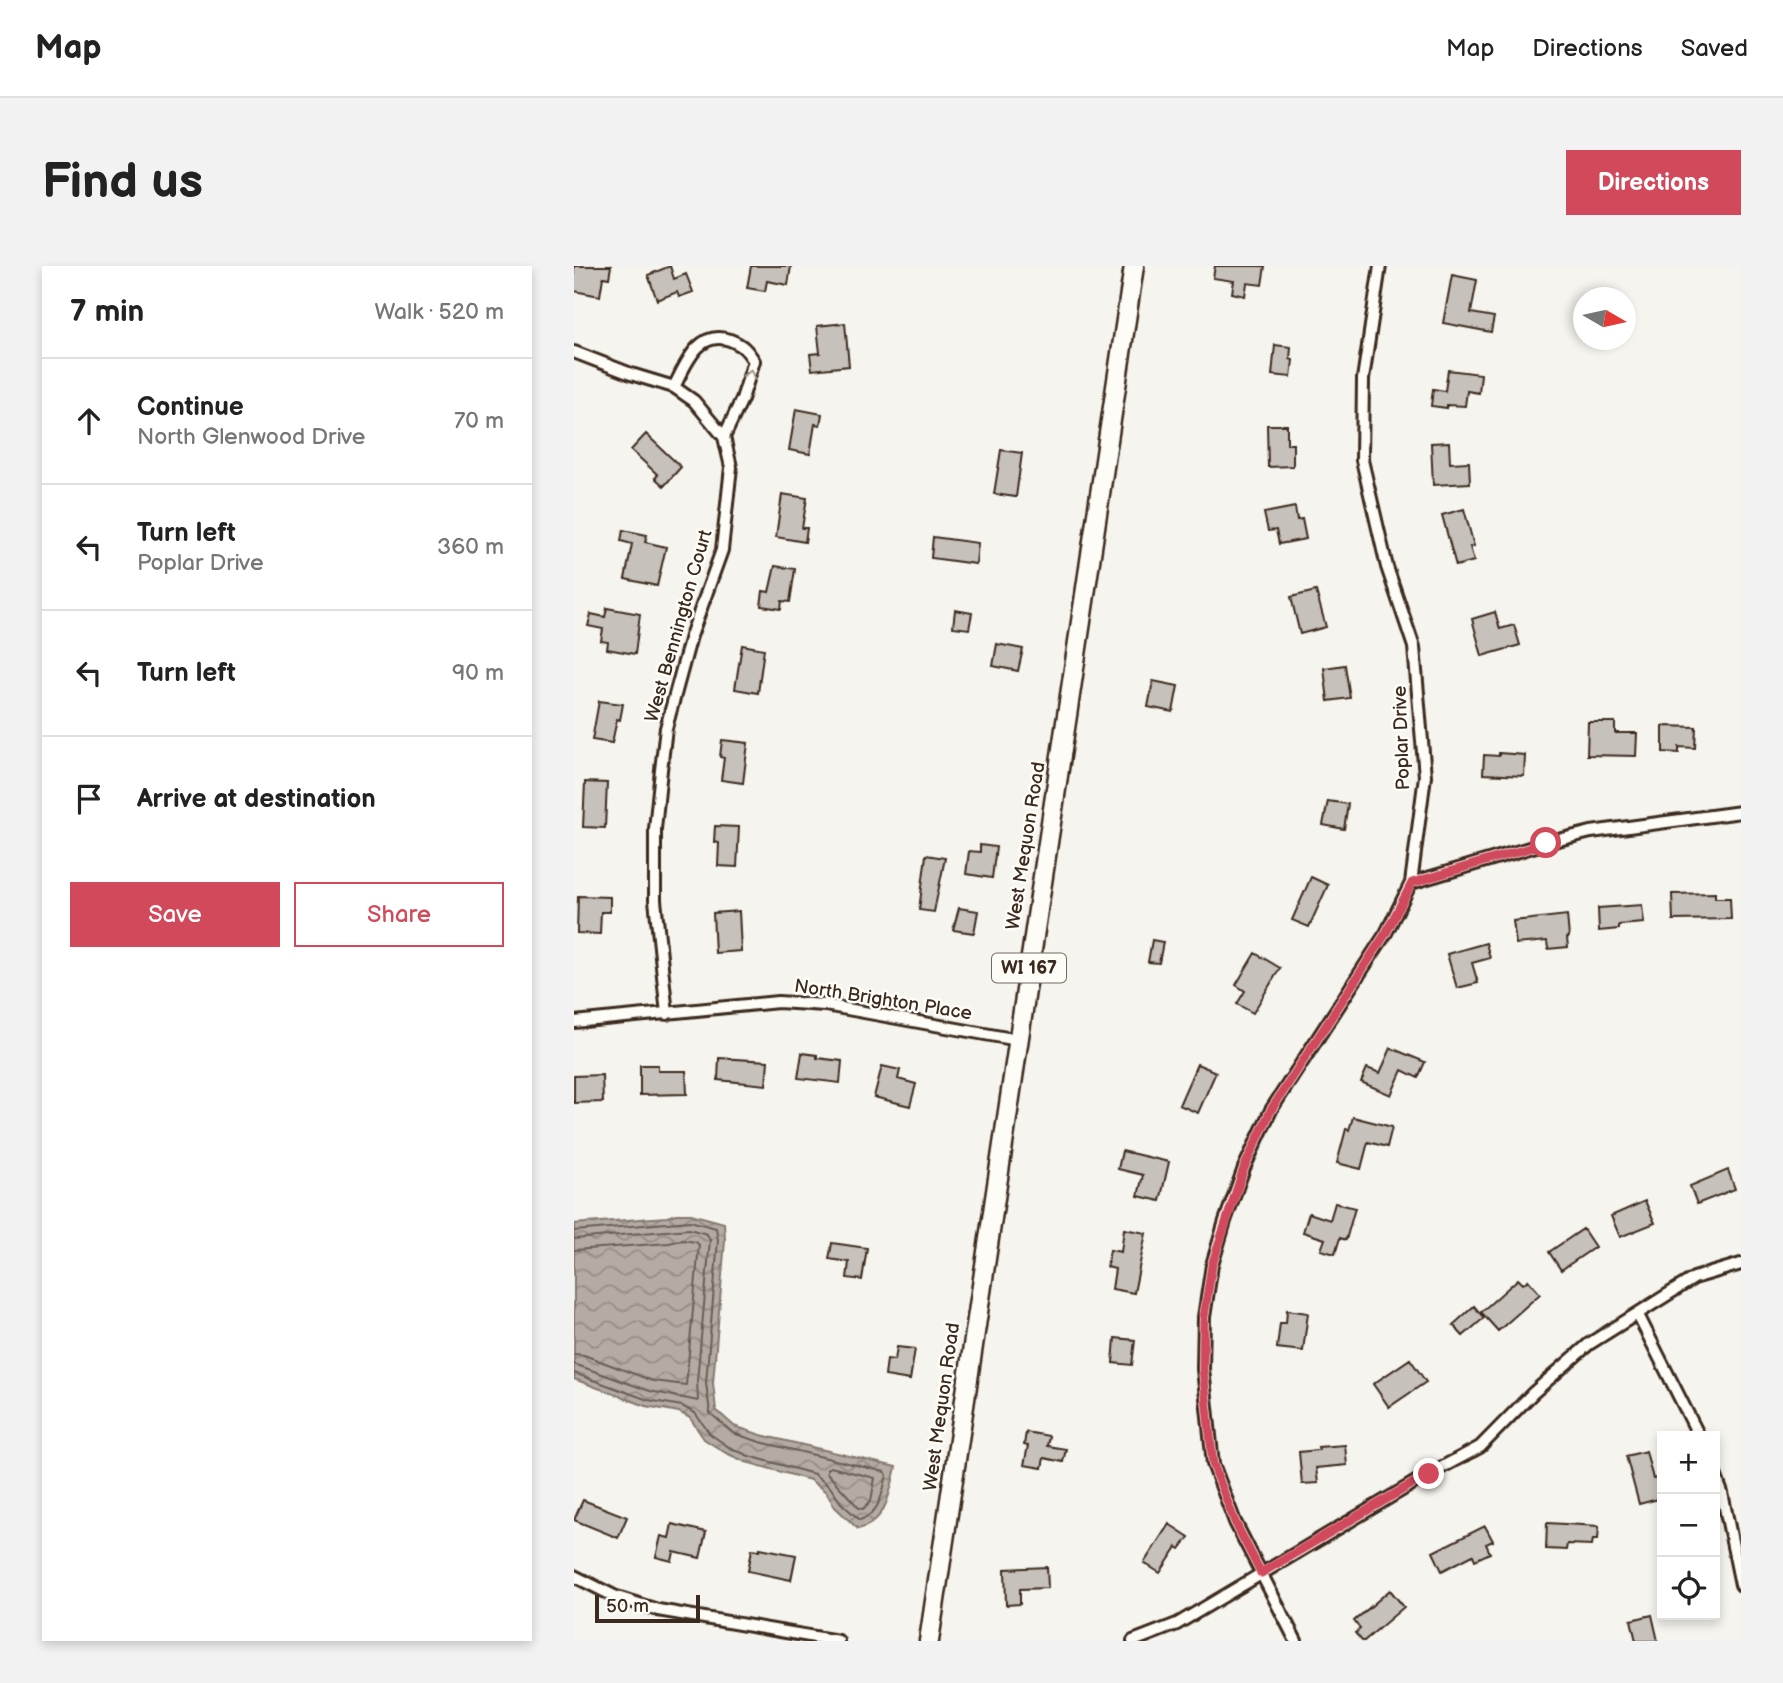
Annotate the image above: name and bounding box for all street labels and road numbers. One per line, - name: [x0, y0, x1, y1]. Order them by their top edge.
- street label: West Bennington Court: [640, 527, 718, 725]
- street label: Poplar Drive: [1389, 685, 1415, 791]
- street label: West Mequon Road: [1001, 760, 1051, 932]
- road number: WI 167: [992, 954, 1066, 982]
- street label: North Brighton Place: [793, 975, 973, 1025]
- street label: West Mequon Road: [919, 1321, 965, 1493]

